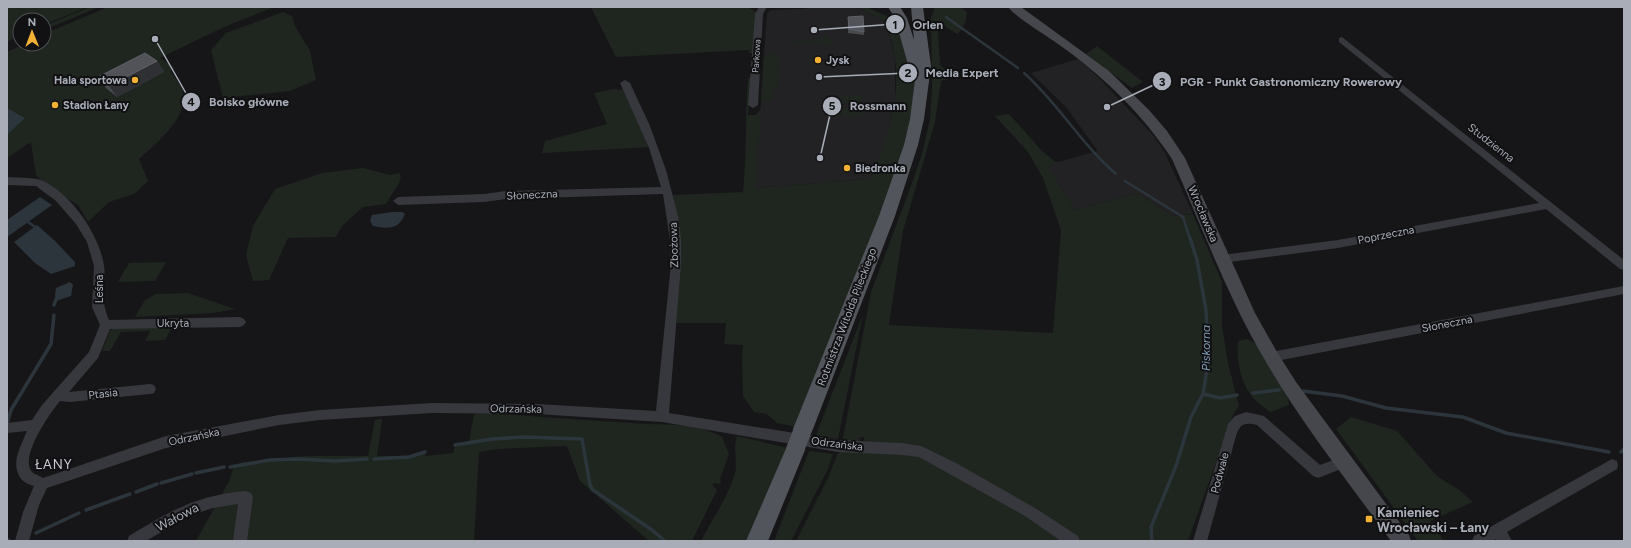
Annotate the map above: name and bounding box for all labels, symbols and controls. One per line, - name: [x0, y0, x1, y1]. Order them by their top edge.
- north arrow: [12, 12, 52, 52]
- callout: Orlen: [885, 12, 951, 36]
- text: N: [27, 16, 36, 29]
- text: 1: [892, 18, 898, 32]
- text: Orlen: [913, 18, 943, 32]
- street label: Parkowa: [749, 38, 763, 73]
- place label: Jysk: [826, 54, 850, 67]
- marker: Jysk: [813, 55, 823, 65]
- callout: Media Expert: [898, 61, 1007, 85]
- text: 2: [905, 66, 912, 80]
- text: Media Expert: [925, 66, 999, 80]
- callout: PGR - Punkt Gastronomiczny Rowerowy: [1152, 69, 1410, 93]
- place label: Hala sportowa: [54, 74, 127, 87]
- marker: Hala sportowa: [130, 75, 140, 85]
- text: 3: [1159, 75, 1166, 89]
- text: PGR - Punkt Gastronomiczny Rowerowy: [1180, 75, 1402, 89]
- callout: Boisko główne: [181, 90, 297, 114]
- callout: Rossmann: [822, 94, 914, 118]
- text: 4: [187, 95, 195, 109]
- text: Boisko główne: [209, 95, 289, 109]
- place label: Stadion Łany: [63, 99, 129, 112]
- text: 5: [829, 99, 836, 113]
- text: Rossmann: [850, 99, 906, 113]
- marker: Stadion Łany: [50, 100, 60, 110]
- street label: Studzienna: [1465, 121, 1517, 165]
- place label: Biedronka: [855, 162, 906, 175]
- marker: Biedronka: [842, 163, 852, 173]
- street label: Wrocławska: [1185, 184, 1221, 244]
- street label: Słoneczna: [506, 187, 558, 203]
- street label: Zbożowa: [667, 222, 681, 268]
- street label: Poprzeczna: [1357, 223, 1415, 247]
- street label: Rotmistrza Witolda Pileckiego: [815, 246, 879, 388]
- street label: Leśna: [93, 275, 106, 303]
- street label: Słoneczna: [1420, 313, 1474, 335]
- street label: Ukryta: [157, 317, 189, 330]
- water label: Piskorna: [1199, 325, 1213, 371]
- street label: Ptasia: [88, 386, 118, 402]
- street label: Odrzańska: [490, 402, 542, 416]
- street label: Odrzańska: [167, 425, 221, 449]
- street label: Odrzańska: [810, 434, 864, 454]
- street label: Podwale: [1208, 451, 1232, 495]
- district label: ŁANY: [35, 457, 73, 472]
- street label: Wałowa: [153, 500, 201, 534]
- place label: Kamieniec Wrocławski – Łany: [1377, 505, 1489, 535]
- marker: Kamieniec Wrocławski – Łany: [1364, 514, 1374, 524]

